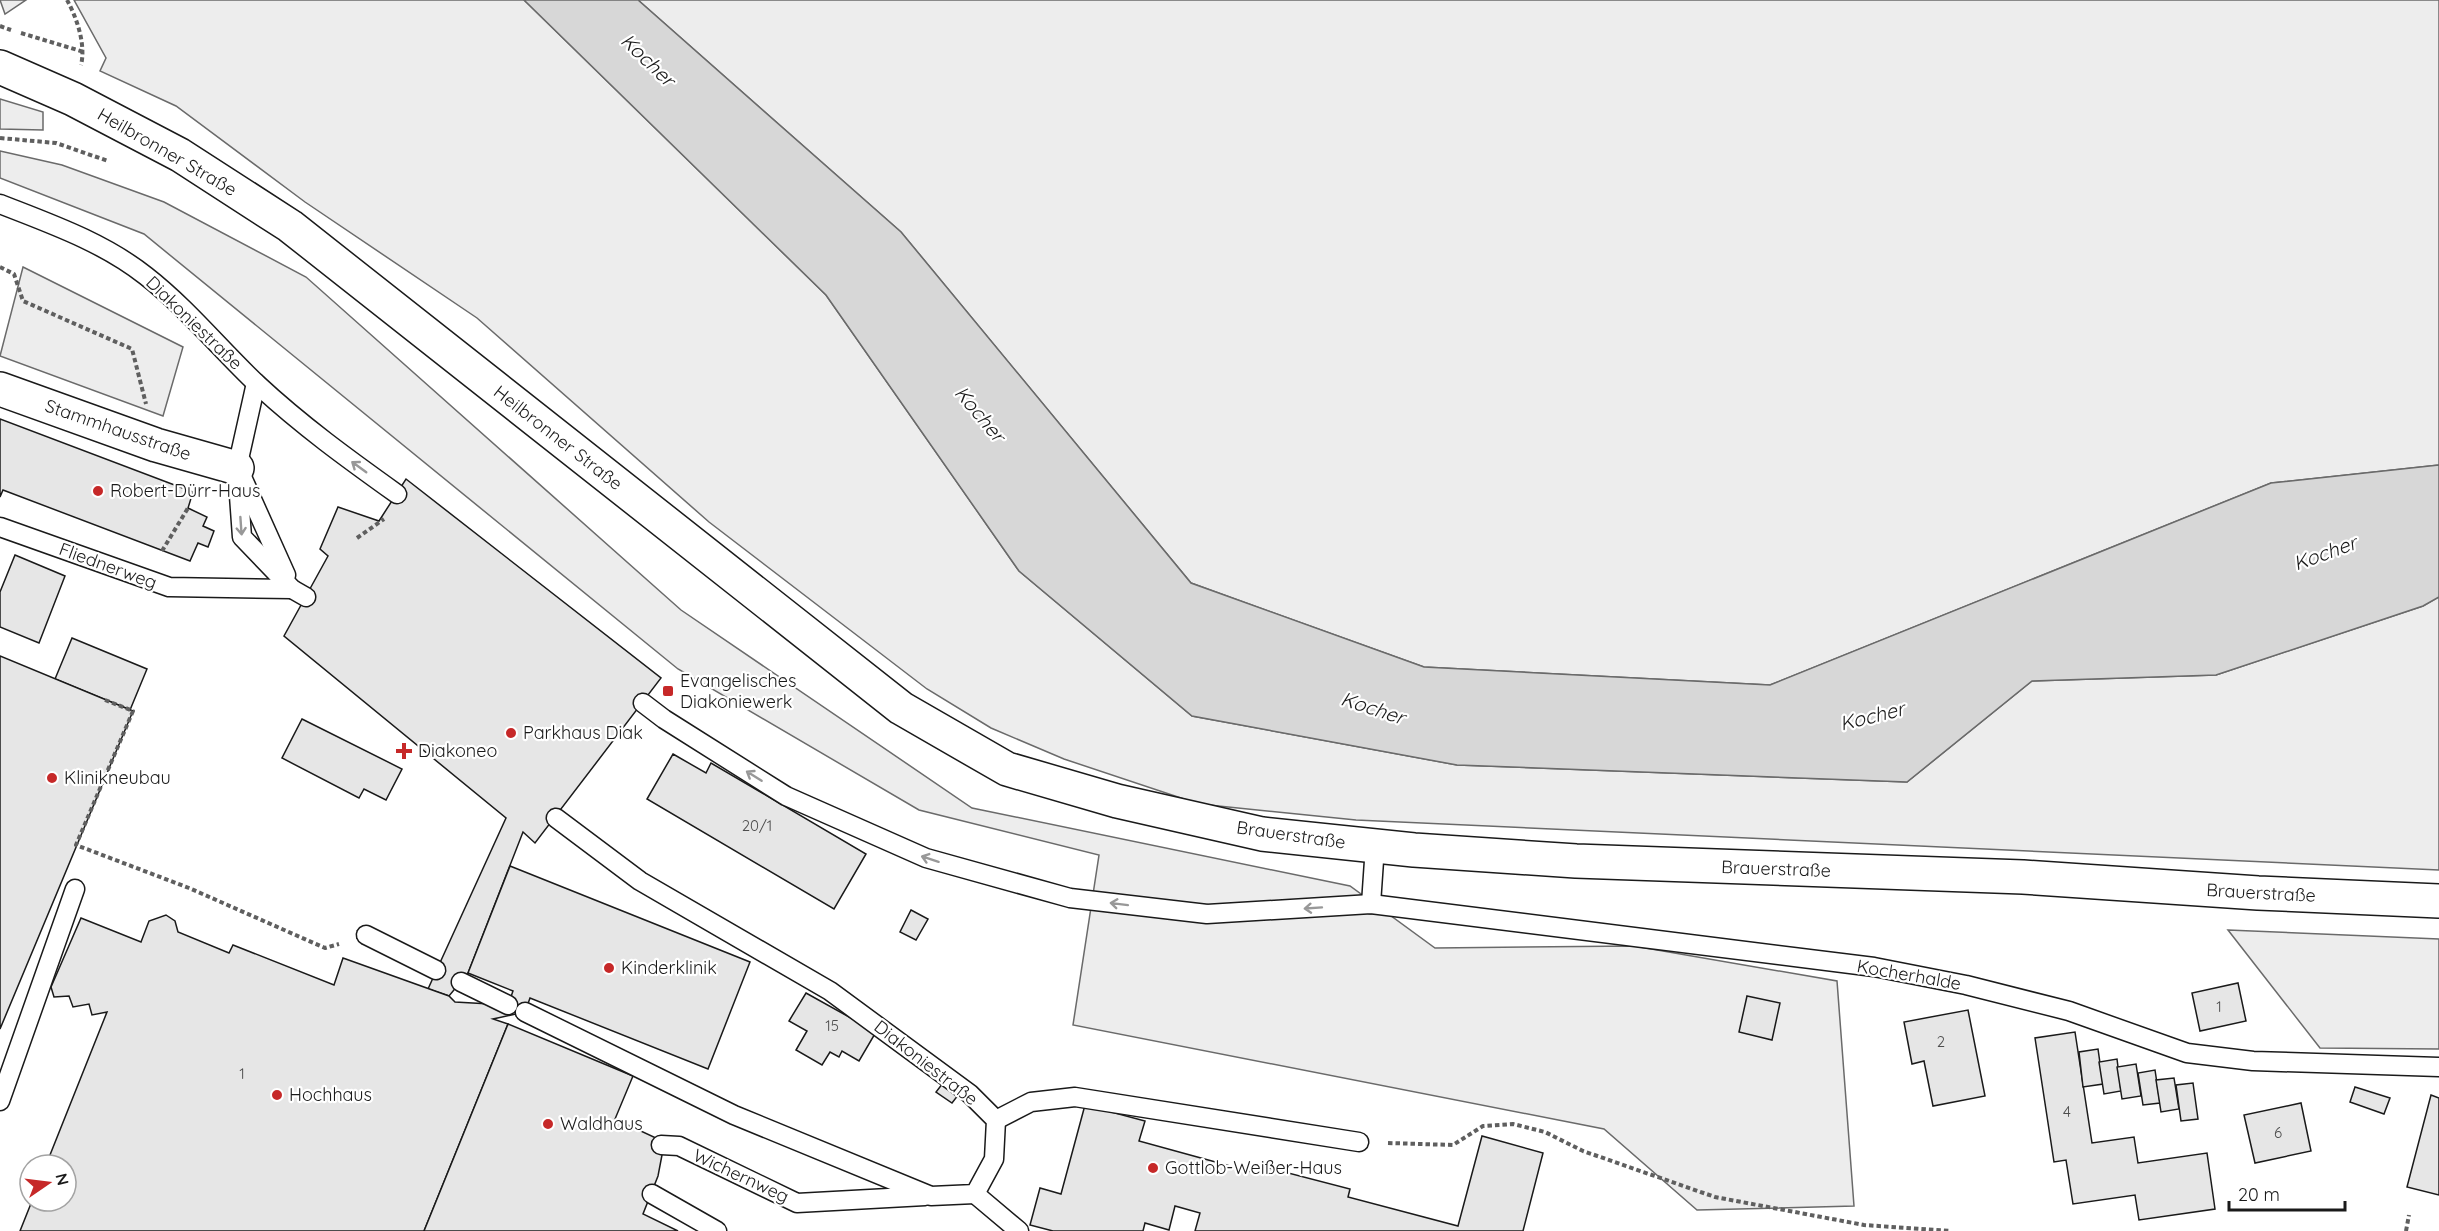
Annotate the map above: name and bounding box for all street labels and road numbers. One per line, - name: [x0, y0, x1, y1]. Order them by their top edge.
- street label: Heilbronner Straße: [93, 102, 241, 201]
- street label: Diakoniestraße: [141, 271, 247, 374]
- street label: Heilbronner Straße: [489, 380, 627, 495]
- street label: Stammhausstraße: [42, 394, 194, 465]
- street label: Fliednerweg: [56, 537, 160, 594]
- street label: Brauerstraße: [1235, 815, 1347, 854]
- street label: Brauerstraße: [1721, 855, 1831, 882]
- street label: Brauerstraße: [2206, 878, 2316, 907]
- street label: Kocherhalde: [1855, 954, 1963, 995]
- street label: Diakoniestraße: [870, 1015, 983, 1110]
- street label: Wichernweg: [690, 1143, 793, 1208]

